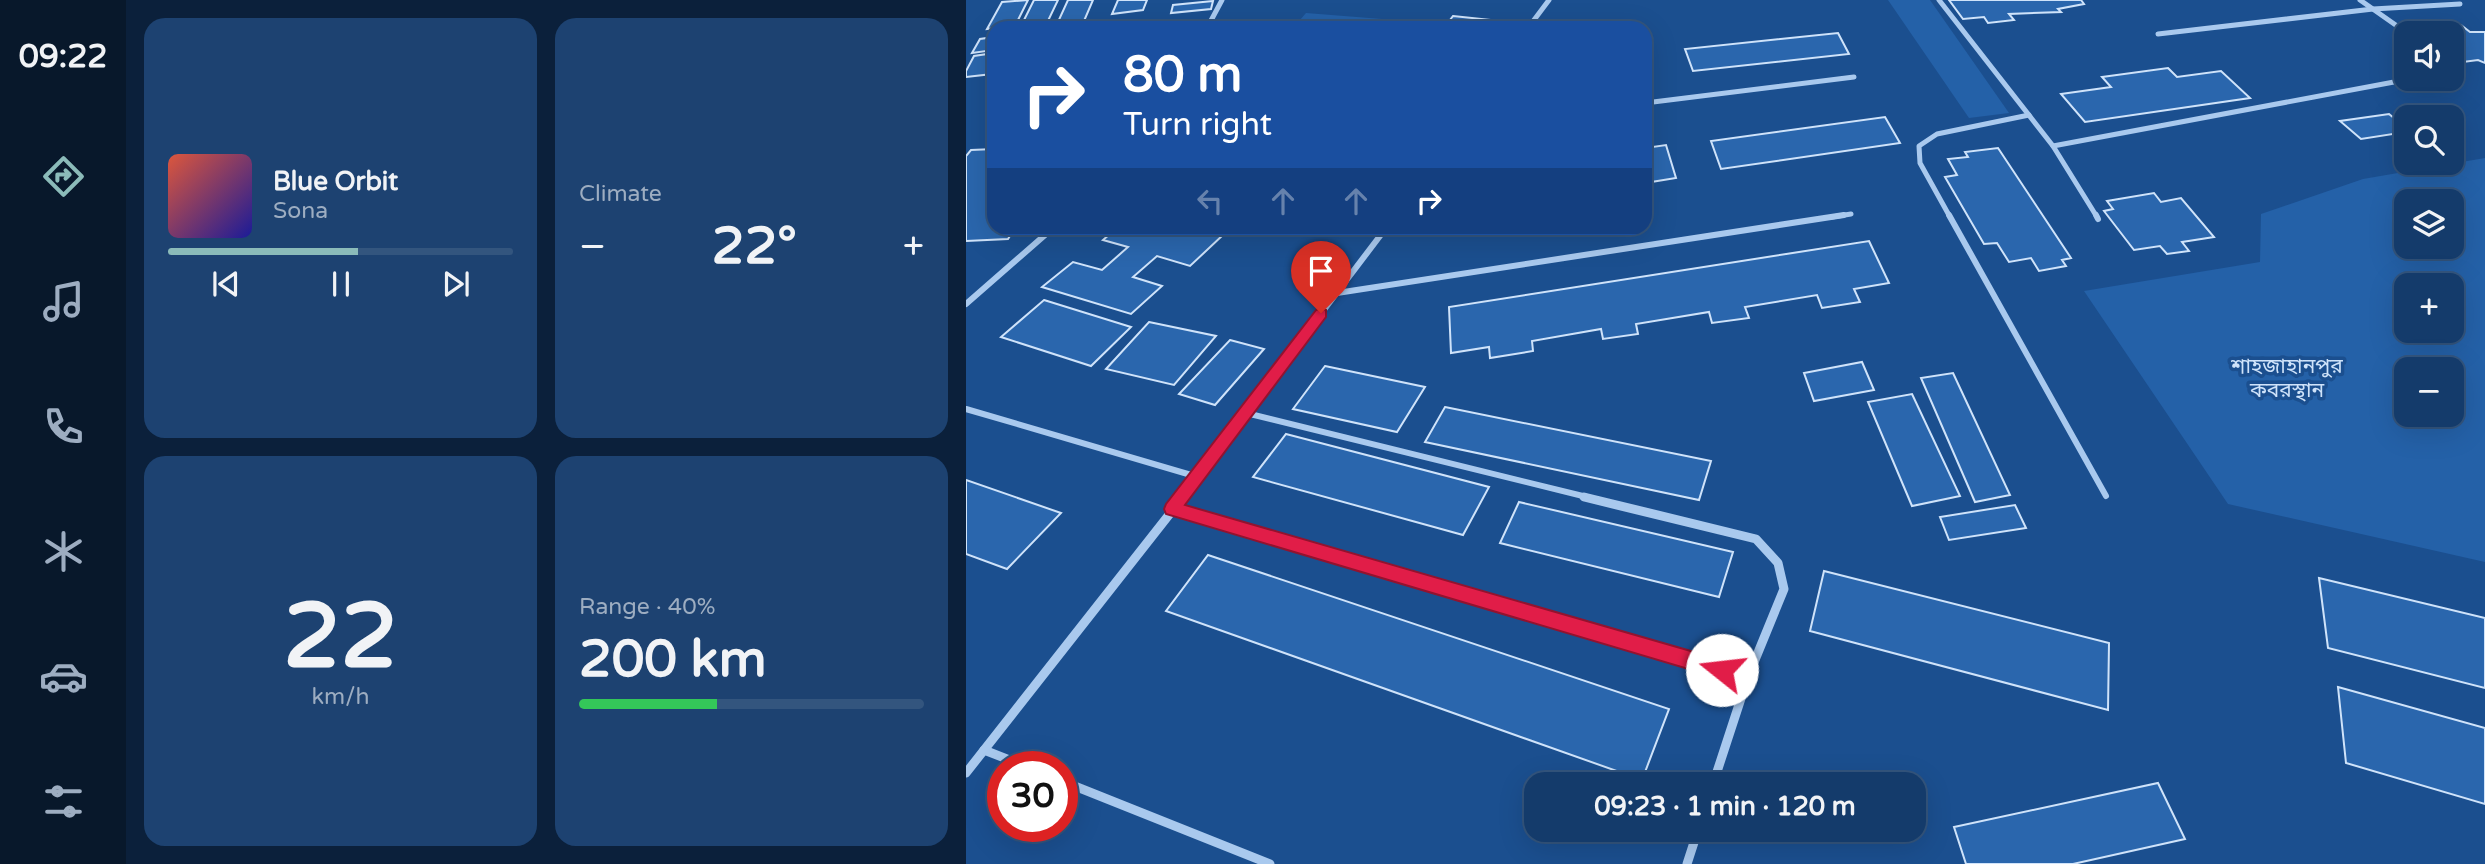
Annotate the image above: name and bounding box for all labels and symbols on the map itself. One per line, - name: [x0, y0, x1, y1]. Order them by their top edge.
- pin: [1291, 241, 1351, 313]
- park label: শাহজাহানপুর কবরস্থান: [2230, 354, 2343, 403]
- position arrow: [1685, 633, 1759, 707]
- speed limit sign: 30: [987, 751, 1078, 842]

